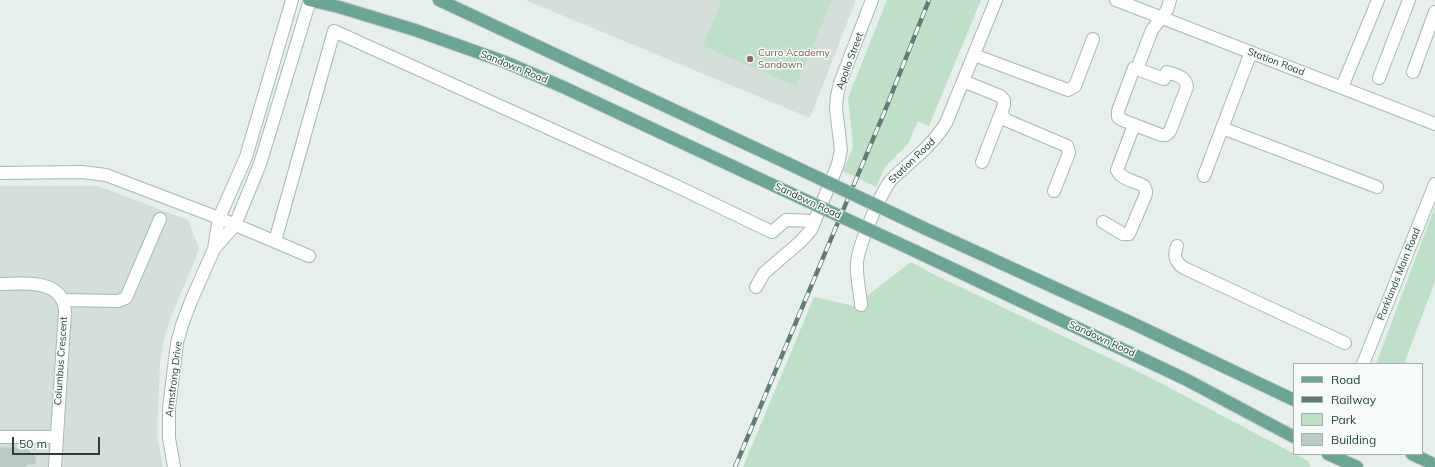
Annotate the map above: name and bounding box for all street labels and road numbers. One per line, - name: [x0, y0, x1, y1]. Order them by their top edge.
- street label: Apollo Street: [834, 31, 866, 91]
- street label: Station Road: [1246, 46, 1306, 78]
- street label: Sandown Road: [479, 48, 549, 86]
- street label: Station Road: [886, 136, 938, 186]
- street label: Sandown Road: [773, 180, 843, 222]
- street label: Parklands Main Road: [1375, 226, 1423, 322]
- street label: Columbus Crescent: [52, 316, 70, 406]
- street label: Sandown Road: [1067, 318, 1137, 360]
- street label: Armstrong Drive: [163, 341, 185, 417]

